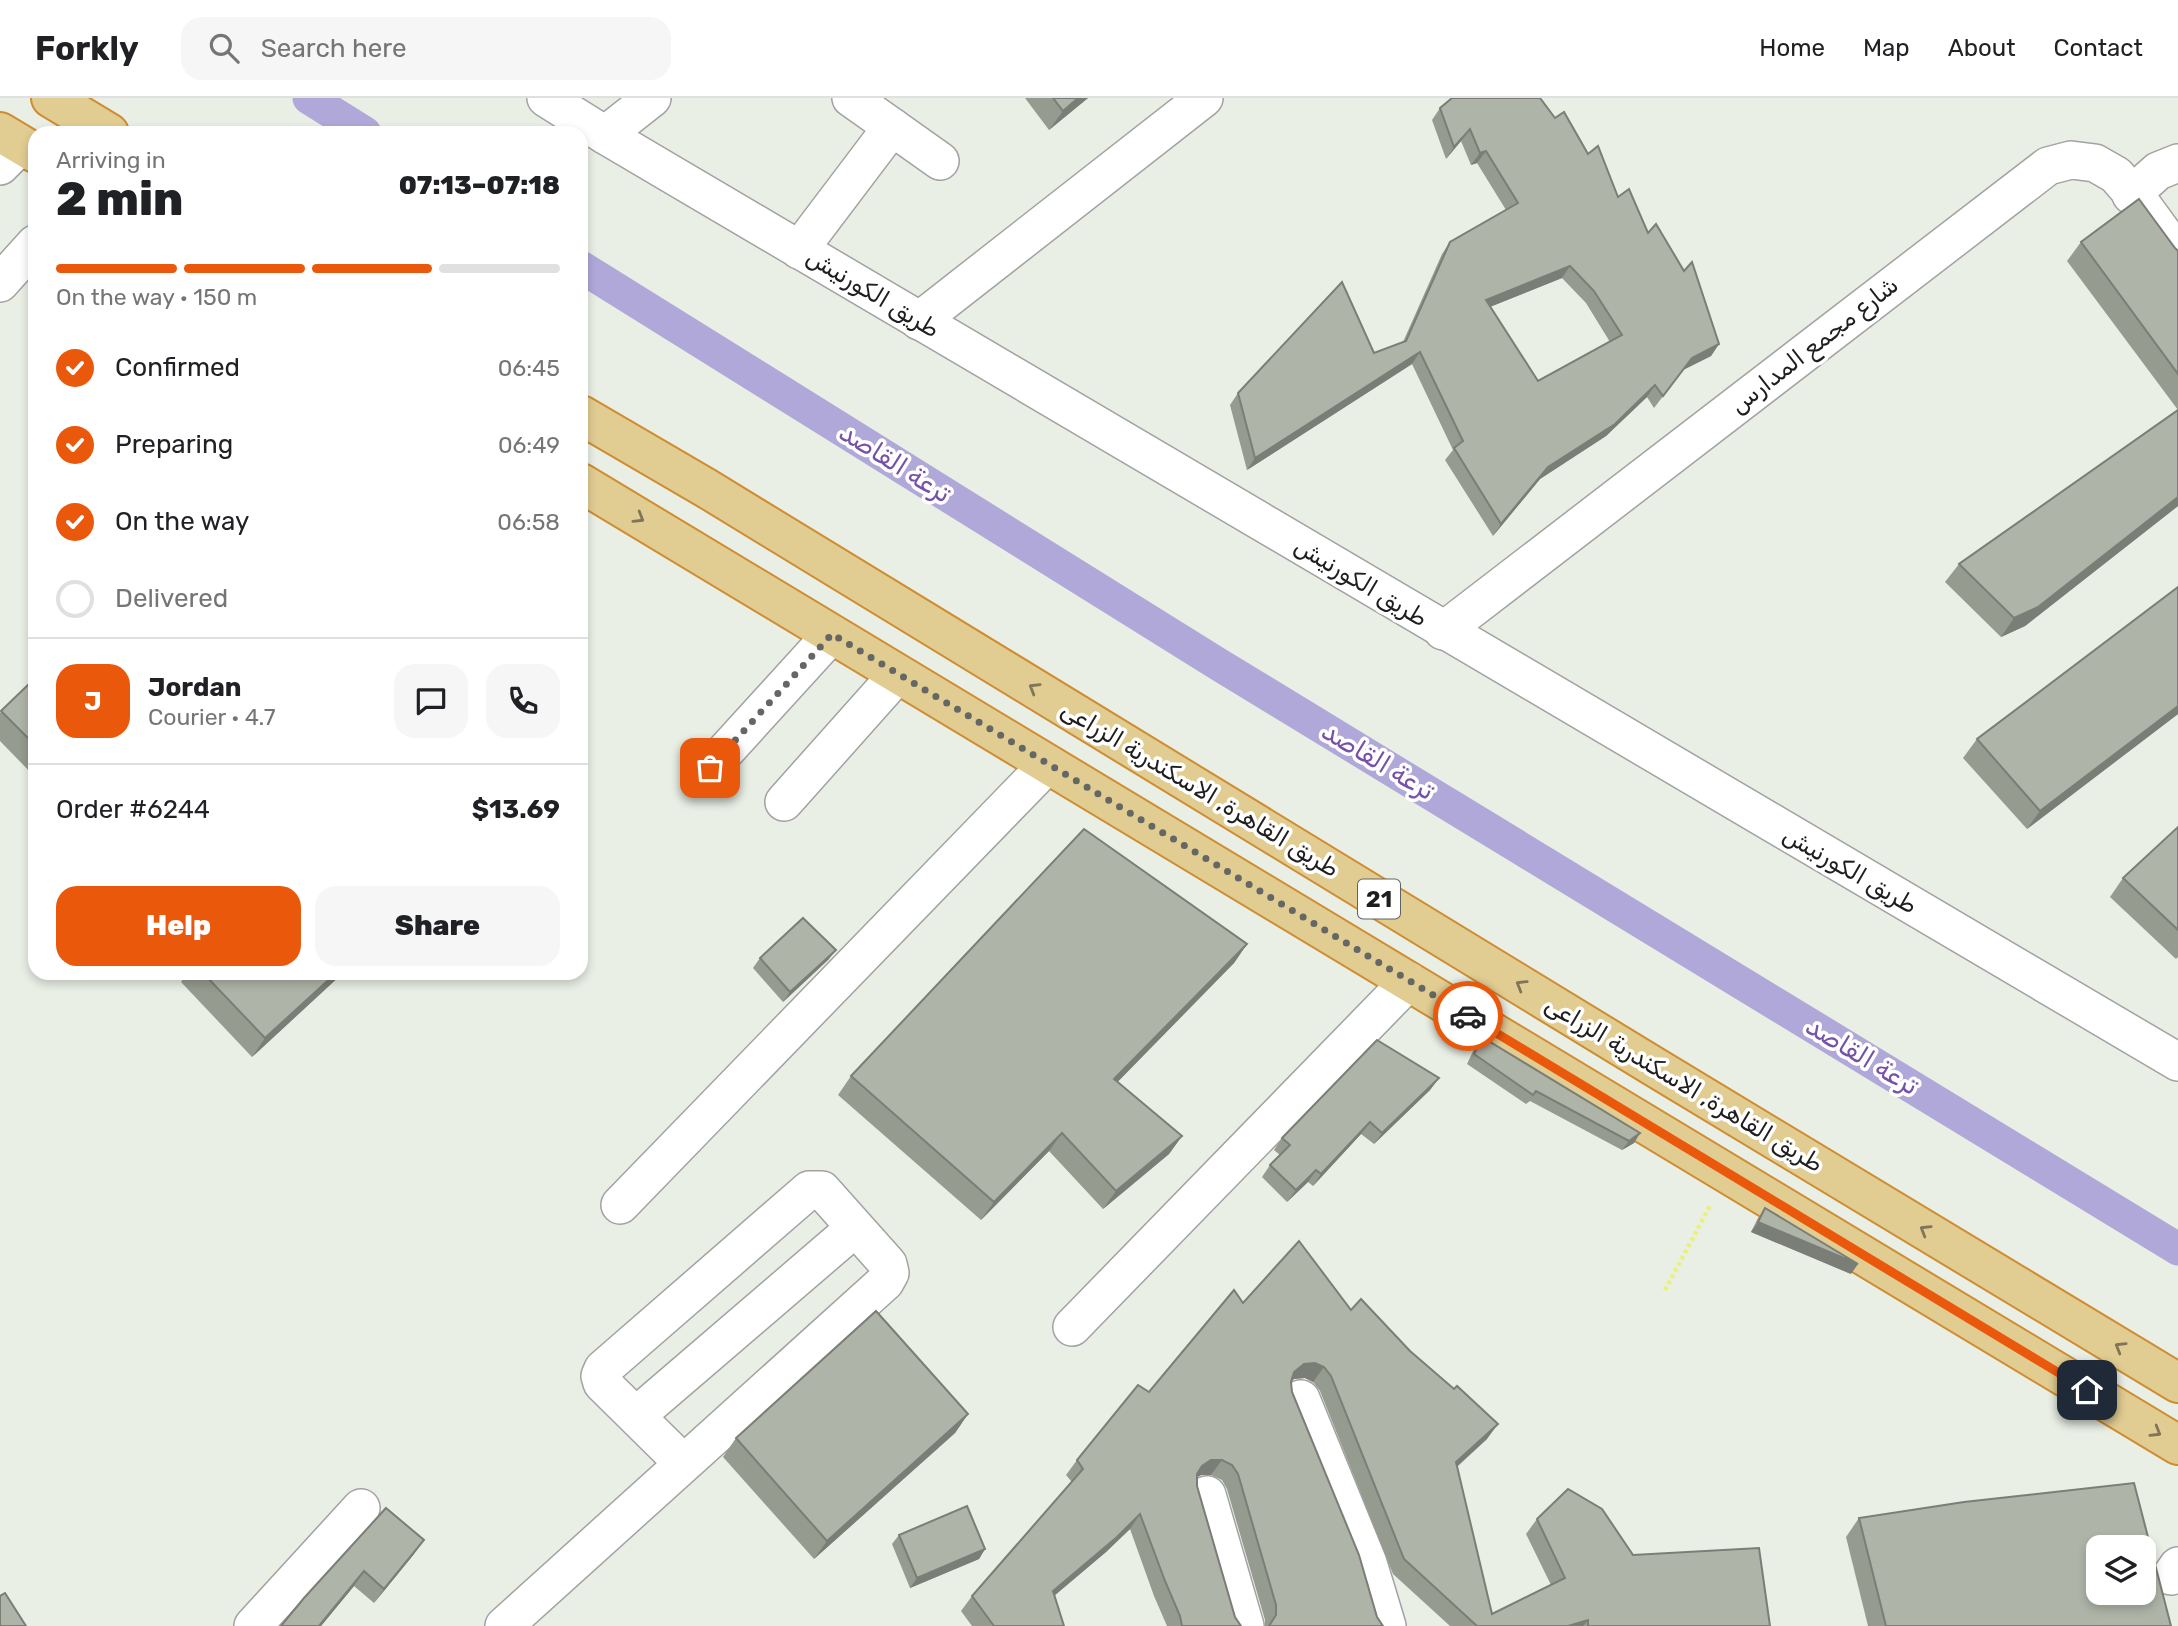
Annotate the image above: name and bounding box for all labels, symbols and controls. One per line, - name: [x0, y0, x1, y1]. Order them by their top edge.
- search box: [181, 17, 671, 80]
- text: Forkly: [35, 29, 139, 68]
- icon: search: [205, 29, 243, 67]
- text: Search here: [261, 33, 407, 64]
- text: Home: [1759, 34, 1825, 62]
- text: Map: [1863, 34, 1910, 62]
- text: About: [1948, 34, 2016, 62]
- text: Contact: [2054, 34, 2143, 62]
- text: Arriving in: [56, 146, 166, 174]
- text: 07:13–07:18: [399, 170, 560, 201]
- text: 2 min: [56, 172, 183, 227]
- street label: طريق الكورنيش: [801, 242, 945, 344]
- street label: شارع مجمع المدارس: [1724, 271, 1905, 422]
- text: On the way · 150 m: [56, 283, 257, 311]
- icon: check: [56, 349, 94, 387]
- text: Confirmed: [115, 352, 240, 383]
- text: 06:45: [498, 354, 560, 382]
- water label: ترعة القاصد: [833, 416, 957, 510]
- icon: check: [56, 426, 94, 464]
- text: Preparing: [115, 429, 233, 460]
- text: 06:49: [498, 431, 560, 459]
- icon: check: [56, 503, 94, 541]
- text: On the way: [115, 506, 249, 537]
- text: 06:58: [497, 508, 560, 536]
- one-way arrow: [632, 510, 645, 523]
- street label: طريق الكورنيش: [1289, 531, 1433, 633]
- text: Delivered: [115, 583, 228, 614]
- button: chat: [394, 664, 468, 738]
- button: phone: [486, 664, 560, 738]
- text: Jordan: [148, 672, 241, 703]
- one-way arrow: [1028, 683, 1041, 696]
- text: J: [84, 686, 102, 717]
- street label: طريق القاهرة, الاسكندرية الزراعى: [1056, 695, 1344, 883]
- text: Courier · 4.7: [148, 703, 275, 731]
- water label: ترعة القاصد: [1316, 715, 1440, 807]
- pin: [680, 738, 740, 798]
- icon: bag: [691, 749, 729, 787]
- text: Order #6244: [56, 794, 210, 825]
- text: $13.69: [472, 794, 560, 825]
- street label: طريق الكورنيش: [1778, 820, 1922, 920]
- road number: 21: [1358, 880, 1400, 918]
- button: Help: [56, 886, 301, 966]
- button: Share: [315, 886, 560, 966]
- one-way arrow: [1515, 980, 1528, 993]
- courier: [1433, 981, 1503, 1051]
- street label: طريق القاهرة, الاسكندرية الزراعى: [1540, 990, 1828, 1178]
- icon: car: [1449, 997, 1487, 1035]
- water label: ترعة القاصد: [1800, 1010, 1924, 1102]
- one-way arrow: [1919, 1225, 1932, 1238]
- one-way arrow: [2114, 1343, 2127, 1356]
- pin: [2057, 1360, 2117, 1420]
- icon: home: [2068, 1371, 2106, 1409]
- one-way arrow: [2149, 1424, 2162, 1437]
- map controls: [2086, 1535, 2156, 1605]
- button: layers: [2086, 1535, 2156, 1605]

